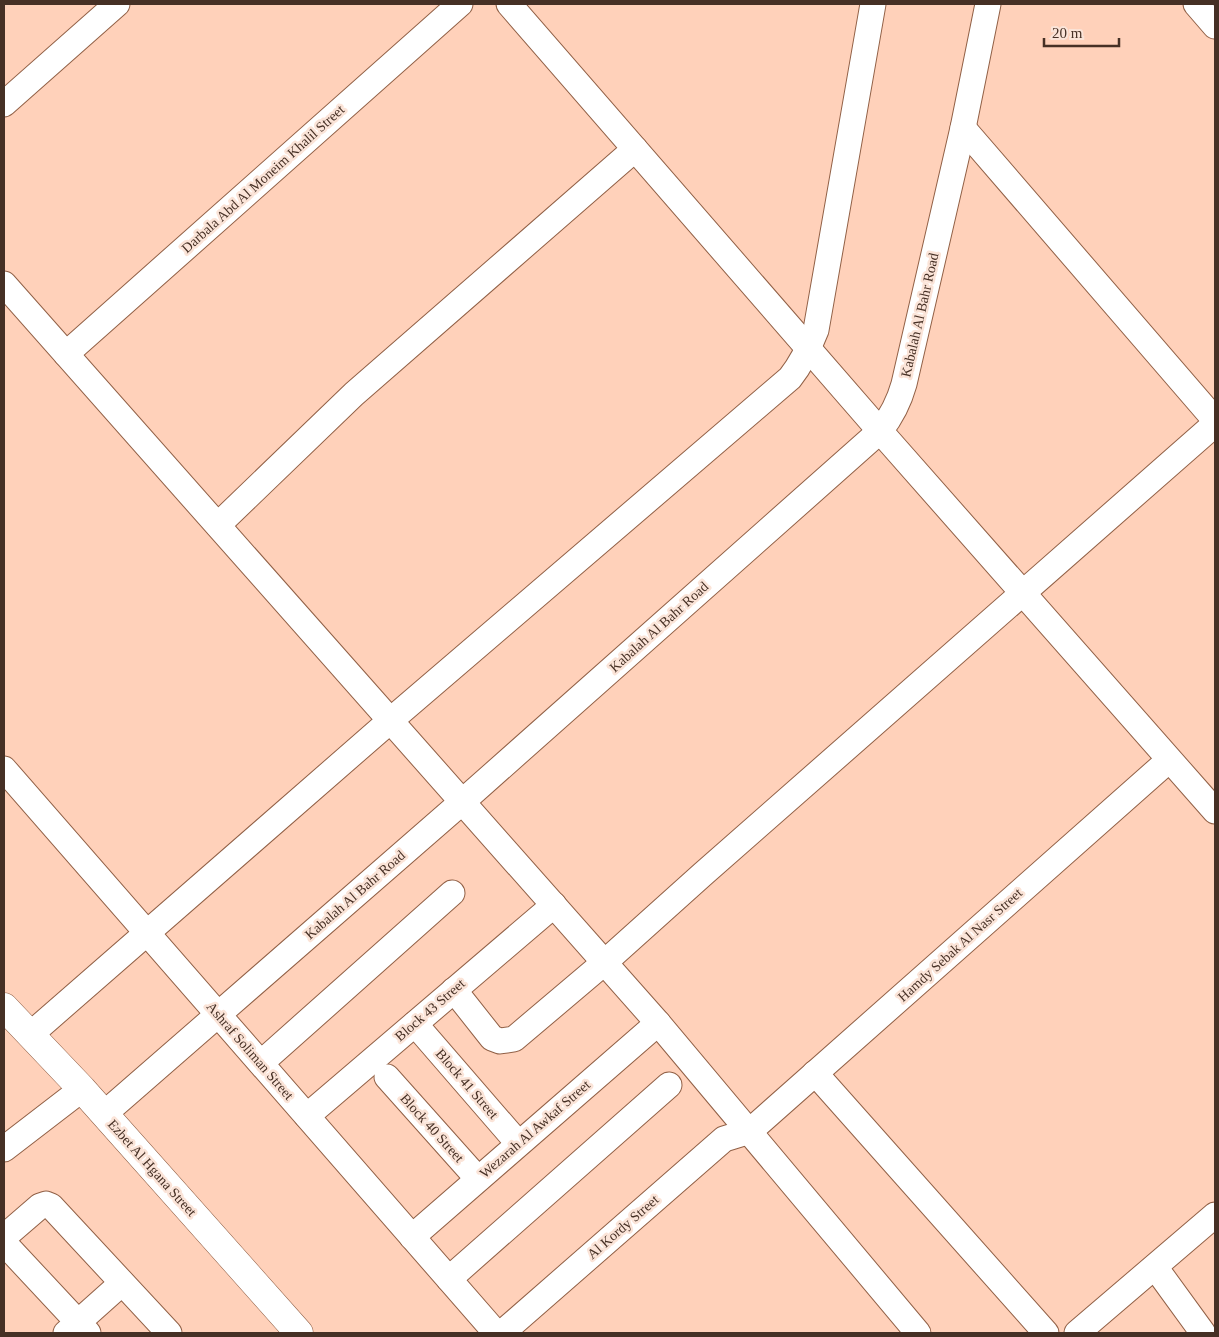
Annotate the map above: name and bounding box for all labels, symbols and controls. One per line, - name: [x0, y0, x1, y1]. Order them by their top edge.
- scale bar: [1044, 15, 1119, 47]
- text: 20 m: [1052, 25, 1083, 41]
- street label: Darbala Abd Al Moneim Khalil Street: [179, 102, 347, 256]
- street label: Kabalah Al Bahr Road: [898, 251, 942, 379]
- street label: Kabalah Al Bahr Road: [607, 579, 711, 675]
- street label: Kabalah Al Bahr Road: [302, 848, 408, 942]
- street label: Hamdy Sebak Al Nasr Street: [895, 885, 1025, 1005]
- street label: Block 43 Street: [392, 976, 468, 1044]
- street label: Ashraf Soliman Street: [204, 999, 297, 1103]
- street label: Block 41 Street: [433, 1046, 501, 1122]
- street label: Wezarah Al Awkaf Street: [477, 1077, 593, 1181]
- street label: Block 40 Street: [397, 1091, 467, 1165]
- street label: Ezbet Al Hgana Street: [105, 1117, 199, 1219]
- street label: Al Kordy Street: [584, 1192, 662, 1262]

